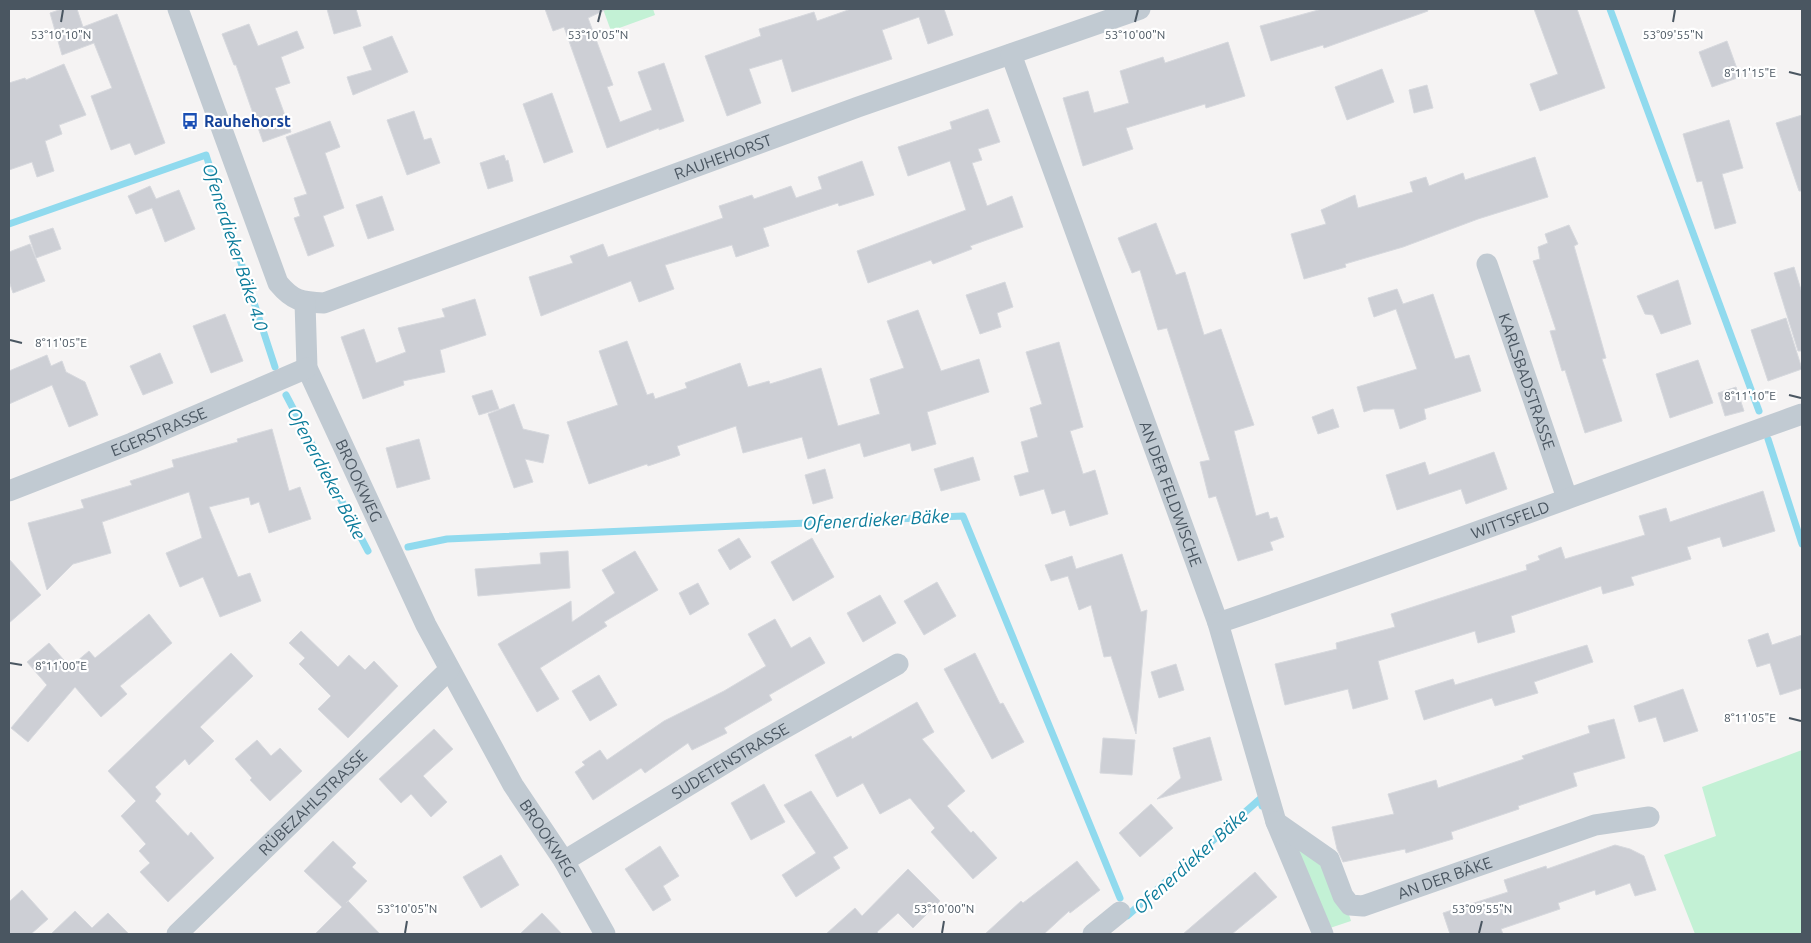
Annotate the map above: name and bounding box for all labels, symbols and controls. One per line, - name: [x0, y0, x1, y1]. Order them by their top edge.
- text: 53°10'10"N: [31, 28, 91, 41]
- text: 53°10'05"N: [568, 28, 628, 41]
- text: 53°10'00"N: [1105, 28, 1165, 41]
- text: 53°09'55"N: [1643, 28, 1703, 41]
- text: 8°11'15"E: [1724, 66, 1776, 79]
- bus stop icon: Rauhehorst: [180, 111, 200, 131]
- place label: Rauhehorst: [204, 112, 291, 130]
- street label: RAUHEHORST: [672, 130, 774, 183]
- water label: Ofenerdieker Bäke 4.0: [198, 160, 273, 334]
- street label: KARLSBADSTRASSE: [1495, 311, 1559, 452]
- text: 8°11'05"E: [35, 336, 87, 349]
- text: 8°11'10"E: [1724, 389, 1776, 402]
- street label: EGERSTRASSE: [108, 403, 209, 459]
- water label: Ofenerdieker Bäke: [283, 404, 370, 543]
- street label: AN DER FELDWISCHE: [1136, 419, 1206, 569]
- street label: BROOKWEG: [332, 436, 386, 525]
- street label: WITTSFELD: [1468, 497, 1552, 542]
- water label: Ofenerdieker Bäke: [802, 505, 950, 534]
- text: 8°11'00"E: [35, 659, 87, 672]
- text: 8°11'05"E: [1724, 711, 1776, 724]
- street label: SUDETENSTRASSE: [668, 719, 792, 803]
- street label: RÜBEZAHLSTRASSE: [255, 746, 370, 859]
- street label: BROOKWEG: [516, 796, 580, 880]
- water label: Ofenerdieker Bäke: [1129, 804, 1252, 918]
- street label: AN DER BÄKE: [1395, 853, 1494, 902]
- text: 53°10'05"N: [377, 902, 437, 915]
- text: 53°10'00"N: [914, 902, 974, 915]
- text: 53°09'55"N: [1452, 902, 1512, 915]

